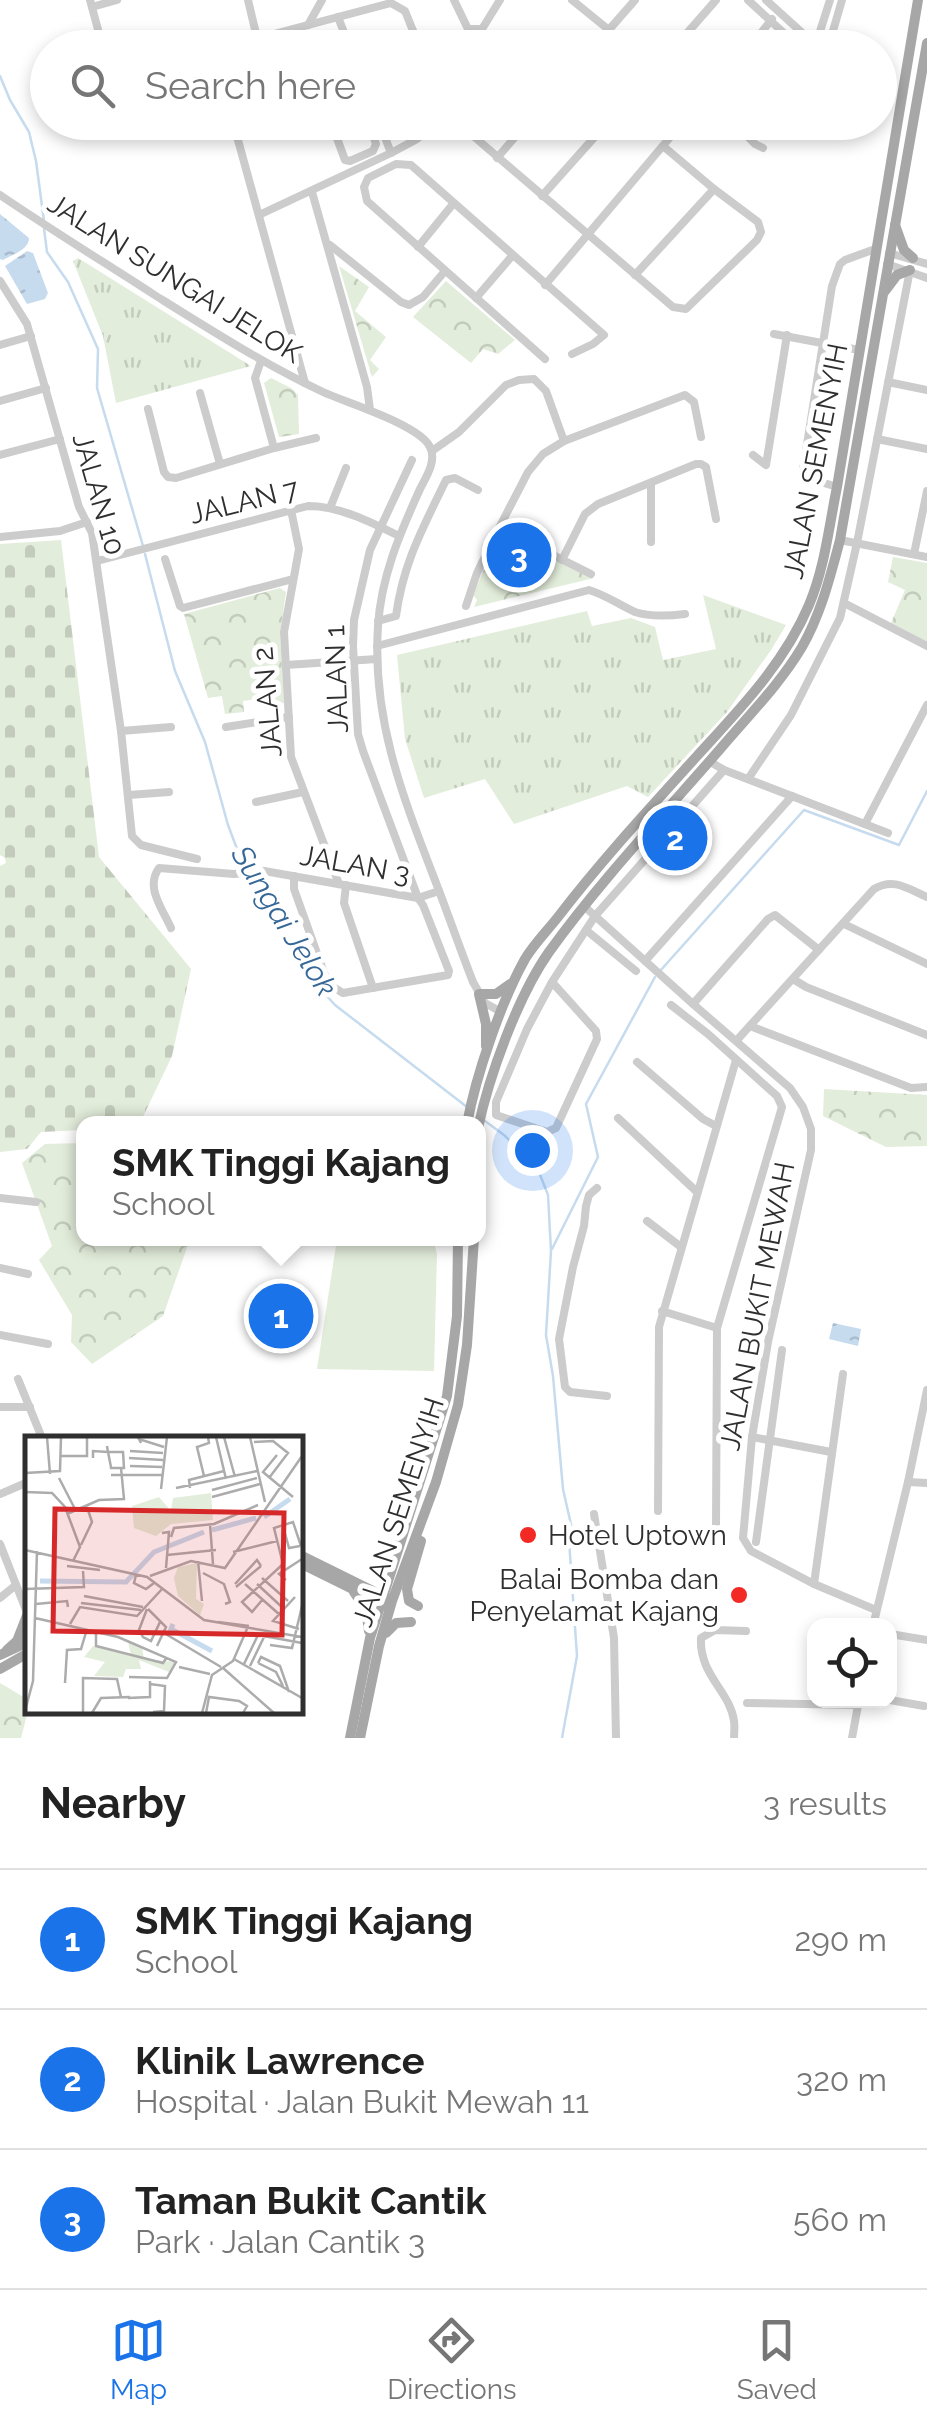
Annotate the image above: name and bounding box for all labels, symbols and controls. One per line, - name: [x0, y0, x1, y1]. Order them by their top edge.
- search box: [30, 30, 897, 140]
- icon: search: [65, 58, 120, 113]
- text: Search here: [145, 63, 356, 108]
- street label: JALAN SUNGAI JELOK: [42, 187, 308, 370]
- street label: JALAN SEMENYIH: [776, 341, 854, 582]
- street label: JALAN 10: [65, 429, 132, 559]
- street label: JALAN 7: [186, 472, 302, 531]
- pin: 3: [486, 518, 552, 592]
- street label: JALAN 1: [318, 624, 355, 733]
- street label: JALAN 2: [246, 645, 289, 758]
- pin: 2: [642, 800, 708, 876]
- water label: Sungai Jelok: [224, 838, 345, 1003]
- street label: JALAN 3: [297, 839, 412, 890]
- popup: [76, 1116, 486, 1246]
- your location: [507, 1125, 558, 1176]
- text: SMK Tinggi Kajang: [112, 1140, 450, 1185]
- street label: JALAN BUKIT MEWAH: [713, 1159, 802, 1453]
- text: School: [112, 1185, 214, 1222]
- pin: 1: [248, 1278, 314, 1354]
- street label: JALAN SEMENYIH: [346, 1393, 451, 1631]
- inset map: [25, 1436, 302, 1713]
- place label: Hotel Uptown: [548, 1519, 727, 1552]
- marker: Hotel Uptown: [517, 1524, 539, 1546]
- place label: Balai Bomba dan Penyelamat Kajang: [470, 1563, 719, 1628]
- marker: Balai Bomba dan Penyelamat Kajang: [728, 1584, 750, 1606]
- map controls: [807, 1618, 897, 1708]
- button: locate: [807, 1618, 897, 1708]
- text: Nearby: [40, 1779, 186, 1828]
- text: 3 results: [763, 1785, 887, 1822]
- text: SMK Tinggi Kajang: [135, 1898, 473, 1943]
- text: 1: [65, 1921, 80, 1958]
- text: 290 m: [794, 1921, 887, 1958]
- text: School: [135, 1943, 237, 1980]
- text: Klinik Lawrence: [135, 2038, 424, 2083]
- text: 2: [63, 2061, 82, 2098]
- text: 320 m: [796, 2061, 887, 2098]
- text: Hospital · Jalan Bukit Mewah 11: [135, 2083, 589, 2120]
- text: Taman Bukit Cantik: [135, 2178, 486, 2223]
- text: 3: [64, 2201, 81, 2238]
- text: 560 m: [793, 2201, 887, 2238]
- text: Park · Jalan Cantik 3: [135, 2223, 425, 2260]
- tab: Map: [110, 2313, 167, 2406]
- tab: Directions: [387, 2313, 517, 2406]
- tab: Saved: [737, 2313, 817, 2406]

